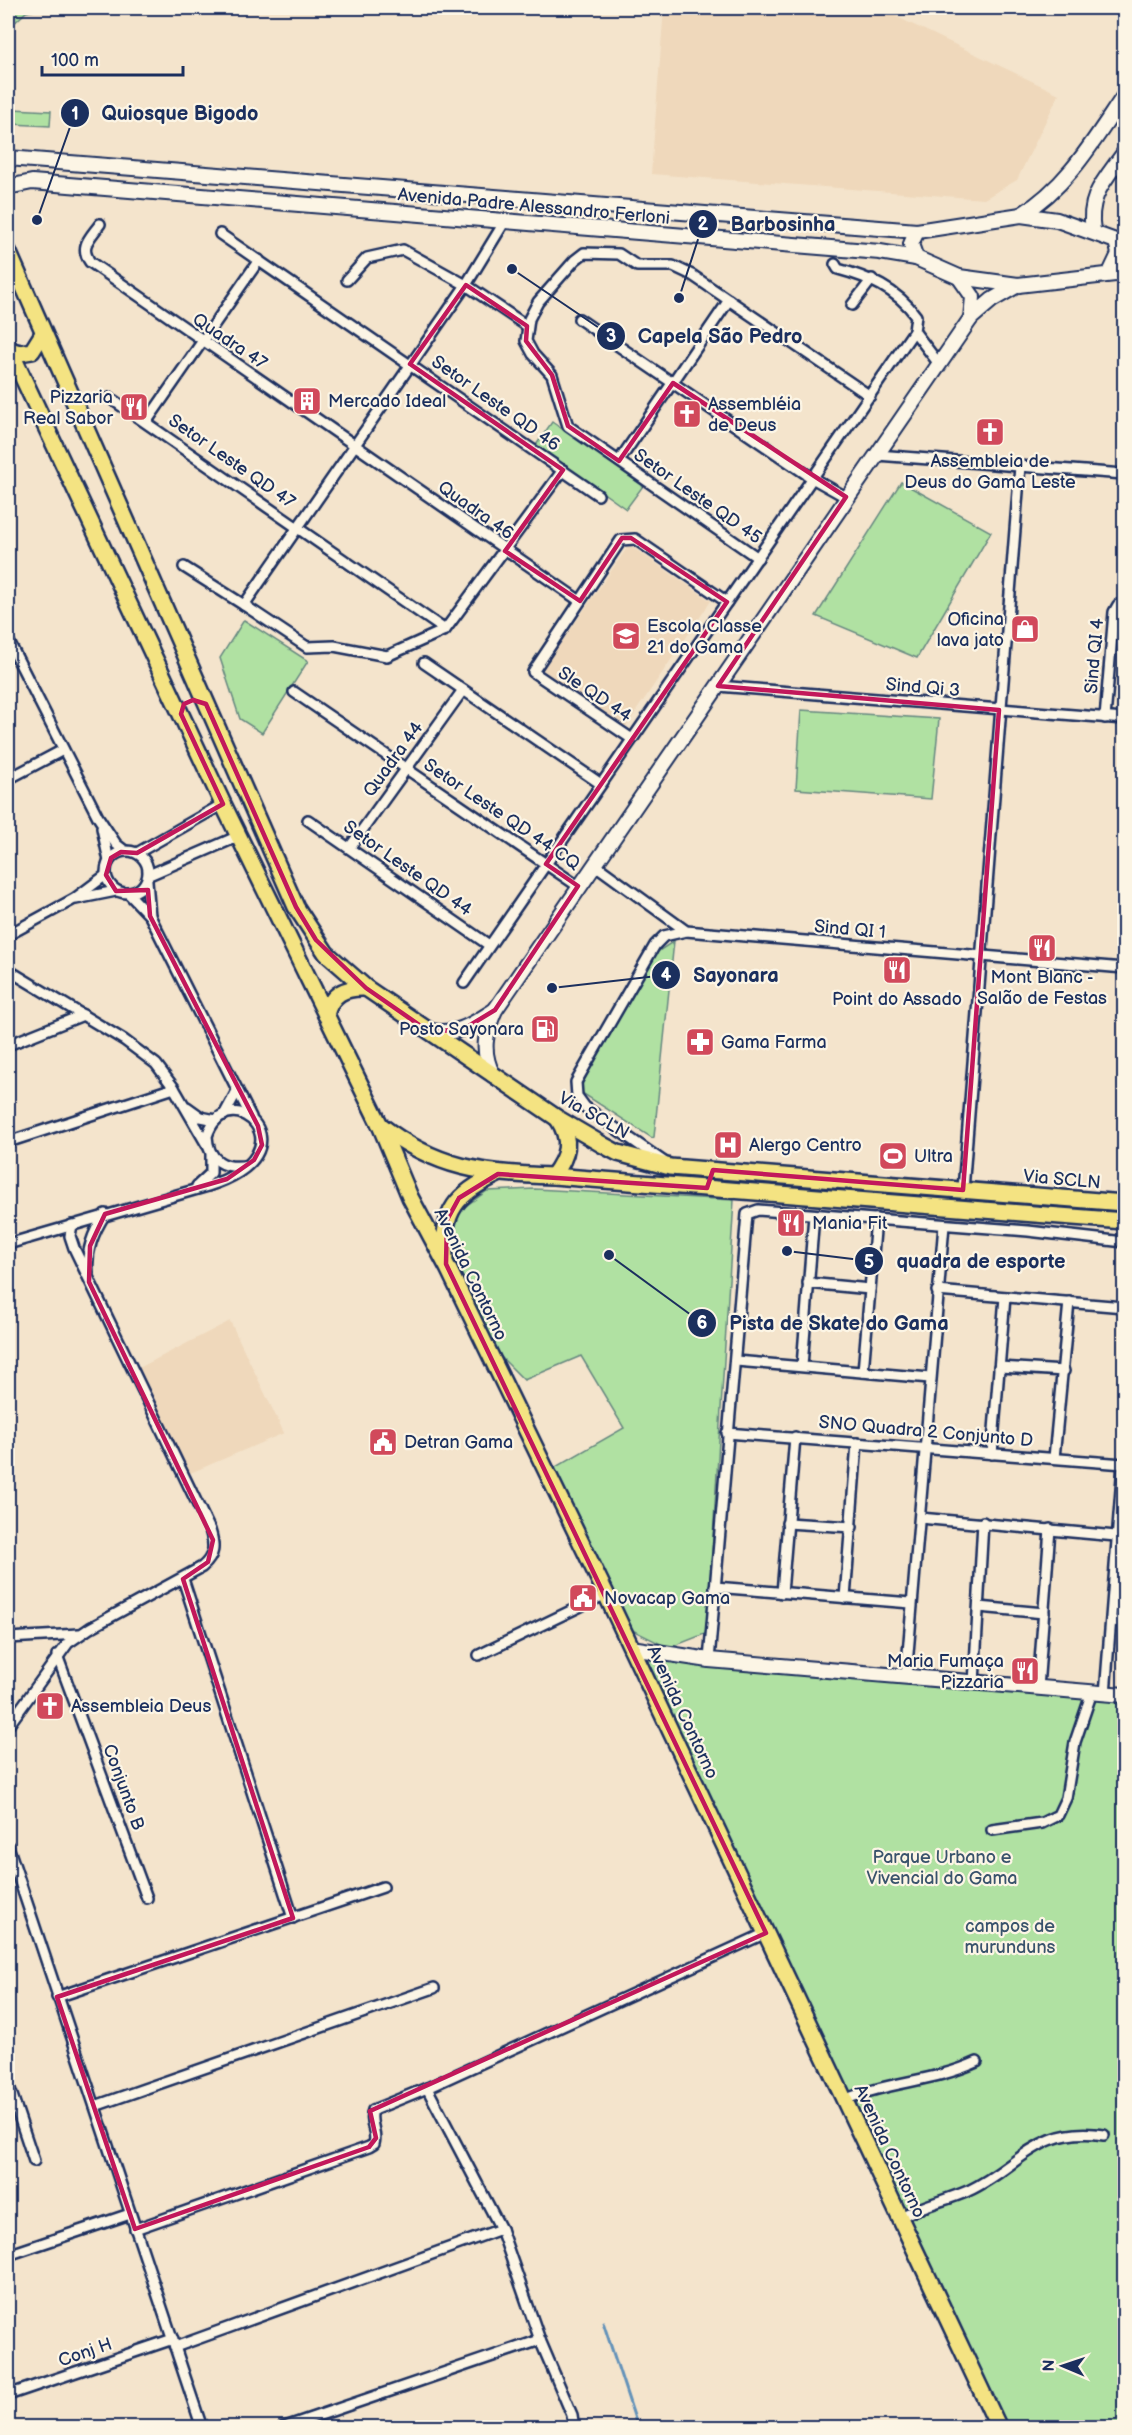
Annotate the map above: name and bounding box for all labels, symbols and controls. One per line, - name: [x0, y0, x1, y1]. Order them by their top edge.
- scale bar: [42, 39, 183, 77]
- text: 100 m: [51, 50, 99, 71]
- callout: Quiosque Bigodo: [60, 94, 271, 132]
- text: Quiosque Bigodo: [102, 102, 258, 126]
- text: 1: [71, 104, 79, 125]
- street label: Avenida Padre Alessandro Ferloni: [397, 184, 671, 229]
- callout: Barbosinha: [688, 205, 847, 243]
- text: Barbosinha: [730, 213, 836, 237]
- text: 2: [698, 214, 709, 235]
- street label: Quadra 47: [188, 309, 271, 374]
- callout: Capela São Pedro: [596, 317, 815, 355]
- text: Capela São Pedro: [638, 325, 802, 349]
- text: 3: [606, 326, 616, 347]
- street label: Setor Leste QD 46: [427, 351, 564, 456]
- building icon: Mercado Ideal: [291, 385, 323, 417]
- place label: Pizzaria Real Sabor: [23, 387, 114, 429]
- restaurant icon: Pizzaria Real Sabor: [118, 391, 150, 423]
- place label: Mercado Ideal: [328, 391, 446, 412]
- place label: Assembléia de Deus: [708, 394, 801, 436]
- church icon: Assembléia de Deus: [671, 398, 703, 430]
- street label: Setor Leste QD 47: [164, 410, 299, 513]
- church icon: Assembleia de Deus do Gama Leste: [974, 416, 1006, 448]
- street label: Setor Leste QD 45: [630, 444, 766, 548]
- place label: Assembleia de Deus do Gama Leste: [904, 451, 1076, 493]
- street label: Quadra 46: [434, 477, 518, 544]
- place label: Oficina lava jato: [937, 609, 1004, 651]
- shop icon: Oficina lava jato: [1009, 613, 1041, 645]
- place label: Escola Classe 21 do Gama: [647, 616, 762, 658]
- street label: Sind QI 4: [1081, 617, 1108, 695]
- school or university icon: Escola Classe 21 do Gama: [610, 620, 642, 652]
- street label: Sle QD 44: [554, 662, 636, 727]
- street label: Sind Qi 3: [885, 674, 961, 701]
- street label: Quadra 44: [359, 718, 428, 801]
- street label: Setor Leste QD 44 CQ: [420, 754, 584, 874]
- street label: Setor Leste QD 44: [339, 816, 476, 921]
- street label: Sind QI 1: [813, 916, 887, 943]
- restaurant icon: Mont Blanc - Salão de Festas: [1026, 932, 1058, 964]
- restaurant icon: Point do Assado: [881, 954, 913, 986]
- callout: Sayonara: [651, 956, 790, 994]
- text: Sayonara: [693, 964, 779, 988]
- text: 4: [661, 965, 672, 986]
- place label: Mont Blanc - Salão de Festas: [977, 967, 1107, 1009]
- place label: Point do Assado: [832, 989, 962, 1010]
- fuel station icon: Posto Sayonara: [529, 1013, 561, 1045]
- place label: Posto Sayonara: [399, 1019, 524, 1040]
- pharmacy icon: Gama Farma: [684, 1026, 716, 1058]
- place label: Gama Farma: [721, 1032, 827, 1053]
- street label: Via SCLN: [555, 1087, 633, 1143]
- hospital icon: Alergo Centro: [712, 1129, 744, 1161]
- place label: Alergo Centro: [749, 1135, 862, 1156]
- sports icon: Ultra: [877, 1140, 909, 1172]
- place label: Ultra: [914, 1146, 953, 1167]
- street label: Via SCLN: [1022, 1166, 1102, 1193]
- street label: Avenida Contorno: [429, 1205, 512, 1344]
- restaurant icon: Mania Fit: [775, 1207, 807, 1239]
- place label: Mania Fit: [812, 1213, 888, 1234]
- callout: quadra de esporte: [854, 1242, 1078, 1280]
- text: quadra de esporte: [896, 1250, 1066, 1274]
- text: 5: [864, 1252, 874, 1273]
- callout: Pista de Skate do Gama: [687, 1304, 960, 1342]
- text: Pista de Skate do Gama: [729, 1312, 949, 1336]
- text: 6: [697, 1313, 708, 1334]
- street label: SNO Quadra 2 Conjunto D: [818, 1412, 1034, 1451]
- public building icon: Detran Gama: [367, 1426, 399, 1458]
- place label: Detran Gama: [404, 1432, 513, 1453]
- public building icon: Novacap Gama: [567, 1582, 599, 1614]
- place label: Novacap Gama: [604, 1588, 730, 1609]
- street label: Avenida Contorno: [642, 1642, 723, 1782]
- place label: Maria Fumaça Pizzaria: [887, 1651, 1004, 1693]
- restaurant icon: Maria Fumaça Pizzaria: [1009, 1655, 1041, 1687]
- church icon: Assembleia Deus: [34, 1690, 66, 1722]
- place label: Assembleia Deus: [71, 1696, 211, 1717]
- street label: Conjunto B: [98, 1741, 149, 1833]
- park label: Parque Urbano e Vivencial do Gama: [867, 1847, 1017, 1889]
- park label: campos de murunduns: [965, 1916, 1056, 1958]
- street label: Avenida Contorno: [849, 2081, 930, 2221]
- street label: Conj H: [56, 2334, 115, 2371]
- north arrow: [1033, 2336, 1093, 2396]
- text: N: [1040, 2359, 1059, 2372]

